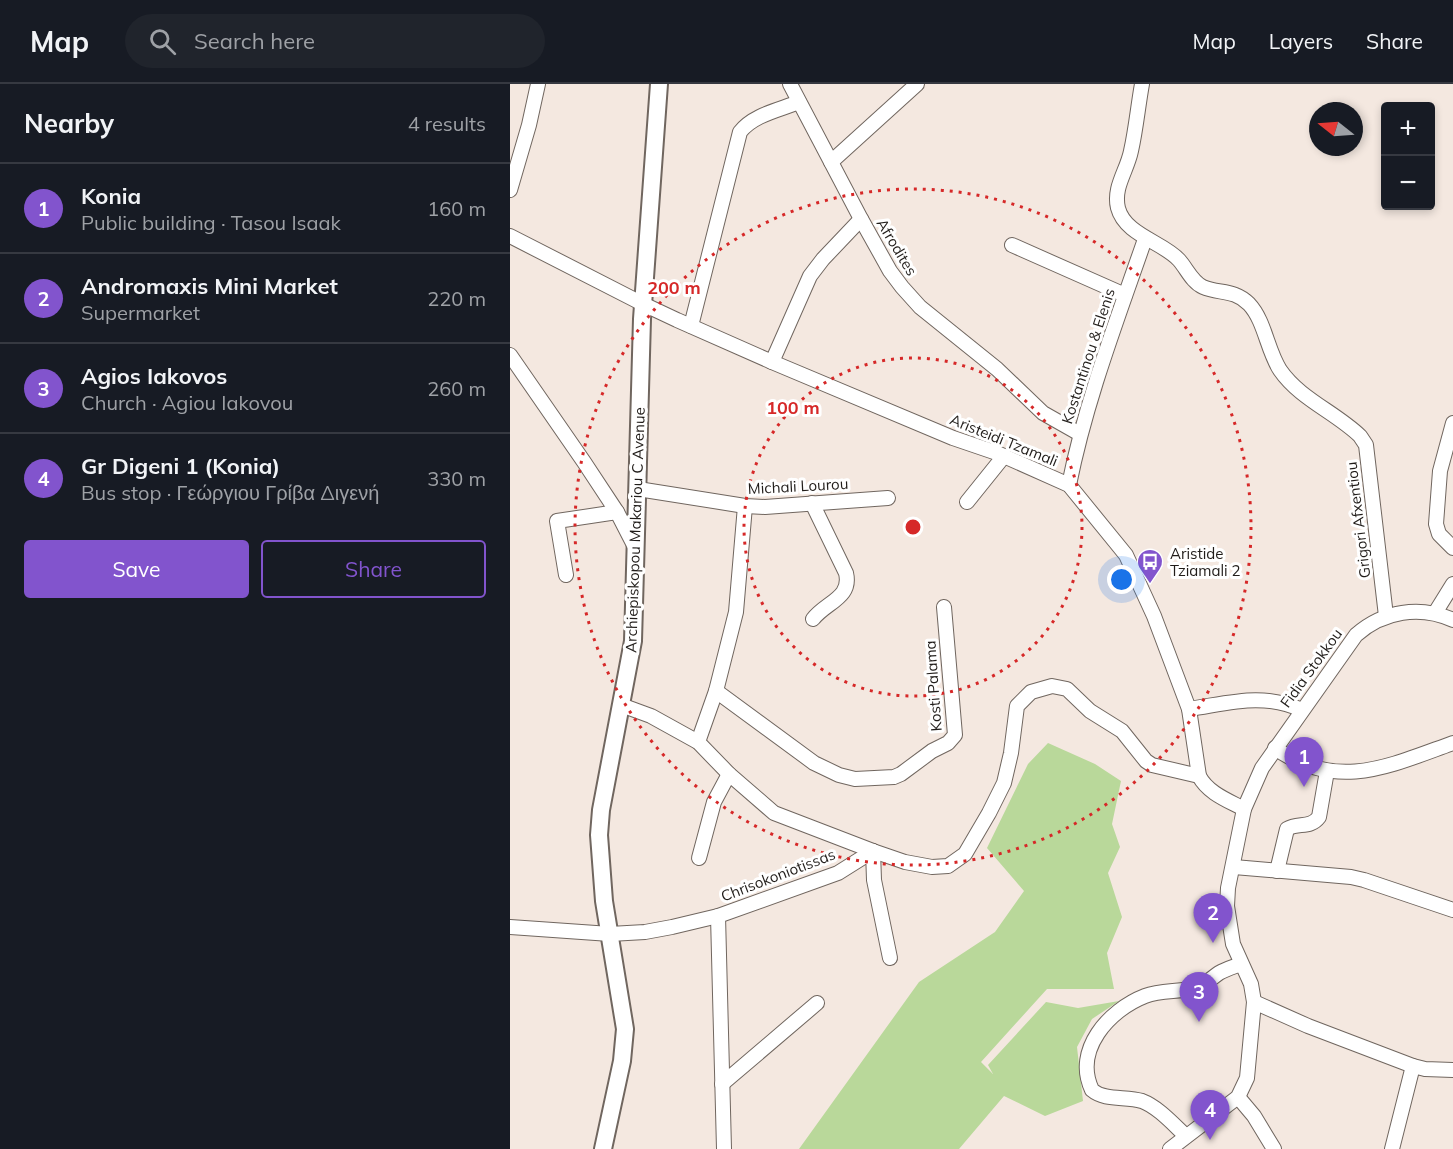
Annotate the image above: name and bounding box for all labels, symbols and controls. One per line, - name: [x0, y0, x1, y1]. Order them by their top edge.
- search box: [125, 14, 545, 68]
- text: Map: [30, 24, 89, 59]
- icon: search: [146, 25, 179, 58]
- text: Search here: [194, 27, 315, 55]
- text: Map: [1193, 28, 1236, 54]
- text: Layers: [1269, 28, 1333, 54]
- text: Share: [1366, 28, 1423, 54]
- north arrow: [1309, 102, 1363, 156]
- map controls: [1381, 102, 1435, 210]
- button: +: [1381, 102, 1435, 156]
- text: Nearby: [24, 107, 114, 140]
- text: 4 results: [408, 111, 486, 136]
- button: −: [1381, 156, 1435, 210]
- text: Konia: [81, 182, 141, 210]
- text: 1: [38, 196, 50, 221]
- text: 160 m: [427, 196, 486, 221]
- text: Public building · Tasou Isaak: [81, 210, 341, 235]
- street label: Afrodites: [873, 215, 921, 279]
- text: Andromaxis Mini Market: [81, 272, 338, 300]
- text: 200 m: [647, 276, 701, 299]
- text: 2: [38, 286, 50, 311]
- text: 220 m: [427, 286, 486, 311]
- street label: Kostantinou & Elenis: [1057, 286, 1119, 426]
- text: Supermarket: [81, 300, 200, 325]
- text: Agios Iakovos: [81, 362, 227, 390]
- text: 3: [38, 376, 50, 401]
- text: 260 m: [427, 376, 486, 401]
- text: Church · Agiou Iakovou: [81, 390, 293, 415]
- text: 100 m: [766, 396, 820, 419]
- street label: Archiepiskopou Makariou C Avenue: [621, 407, 649, 653]
- street label: Aristeidi Tzamali: [947, 410, 1061, 470]
- text: Gr Digeni 1 (Konia): [81, 452, 280, 480]
- street label: Grigori Afxentiou: [1341, 461, 1375, 579]
- text: 4: [38, 466, 50, 491]
- text: 330 m: [427, 466, 486, 491]
- street label: Michali Lourou: [747, 474, 849, 498]
- text: Bus stop · Γεώργιου Γρίβα Διγενή: [81, 480, 379, 505]
- centre of rings: [903, 517, 923, 537]
- button: Save: [24, 540, 249, 598]
- button: Share: [261, 540, 486, 598]
- place label: Aristide Tziamali 2: [1170, 544, 1241, 580]
- bus stop icon: Aristide Tziamali 2: [1135, 547, 1165, 585]
- your location: [1107, 565, 1136, 594]
- street label: Fidia Stokkou: [1276, 625, 1346, 711]
- street label: Kosti Palama: [920, 640, 946, 732]
- pin: 1: [1284, 738, 1324, 787]
- street label: Chrisokoniotissas: [718, 844, 838, 906]
- pin: 2: [1194, 894, 1232, 943]
- pin: 3: [1180, 972, 1218, 1022]
- pin: 4: [1190, 1090, 1230, 1140]

